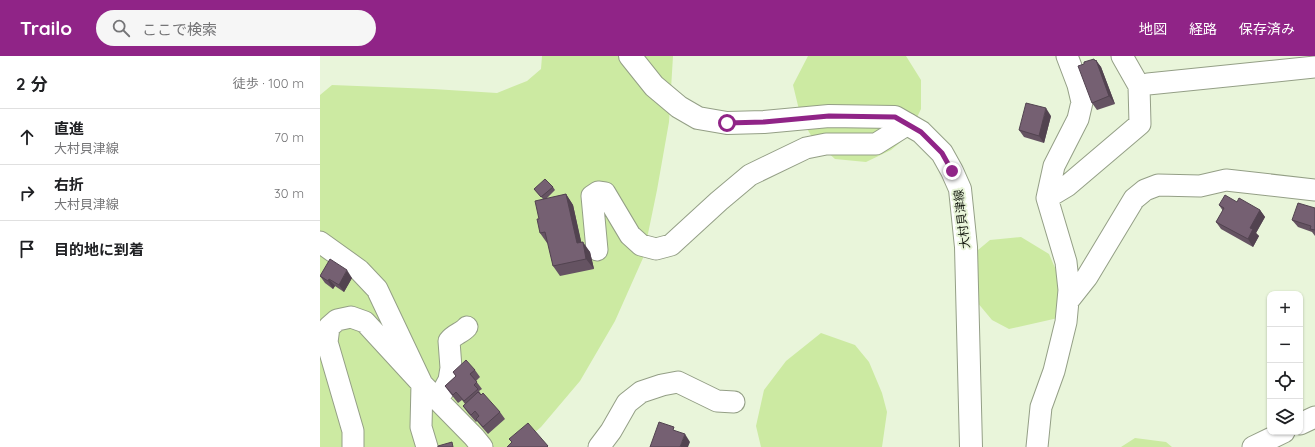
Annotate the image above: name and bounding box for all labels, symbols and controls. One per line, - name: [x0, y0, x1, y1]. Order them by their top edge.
- search box: [96, 10, 376, 46]
- text: Trailo: [20, 16, 72, 40]
- icon: search: [110, 17, 132, 39]
- text: ここで検索: [142, 20, 217, 39]
- text: 地図: [1139, 20, 1167, 38]
- text: 経路: [1189, 20, 1217, 38]
- text: 保存済み: [1239, 20, 1295, 38]
- text: 2 分: [16, 73, 47, 94]
- text: 徒歩 · 100 m: [233, 75, 304, 91]
- route start: [718, 114, 736, 132]
- text: 直進: [54, 119, 84, 138]
- icon: ahead: [16, 126, 38, 148]
- text: 70 m: [274, 129, 304, 145]
- text: 大村貝津線: [54, 140, 119, 156]
- route end: [943, 162, 961, 180]
- text: 右折: [54, 175, 84, 194]
- icon: right: [16, 182, 38, 204]
- text: 30 m: [274, 185, 304, 201]
- street label: 大村貝津線: [950, 188, 973, 250]
- text: 大村貝津線: [54, 196, 119, 212]
- icon: arrive: [16, 238, 38, 260]
- text: 目的地に到着: [54, 240, 144, 259]
- map controls: [1267, 291, 1303, 435]
- button: +: [1267, 291, 1303, 327]
- button: −: [1267, 327, 1303, 363]
- button: locate: [1267, 363, 1303, 399]
- button: layers: [1267, 399, 1303, 435]

